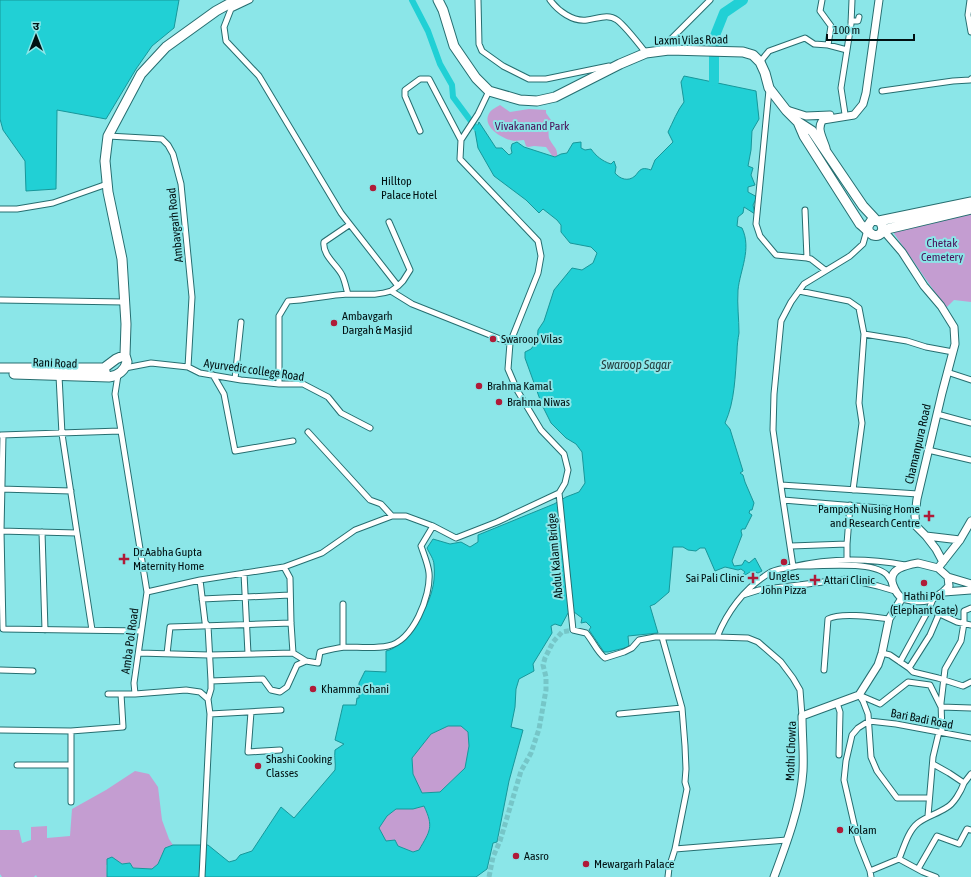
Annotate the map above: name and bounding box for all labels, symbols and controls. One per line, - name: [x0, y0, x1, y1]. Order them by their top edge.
- north arrow: [16, 16, 56, 56]
- scale bar: [827, 16, 914, 42]
- text: उ: [33, 20, 40, 32]
- text: 100 m: [833, 23, 860, 37]
- street label: Laxmi Vilas Road: [654, 32, 728, 48]
- park label: Vivakanand Park: [495, 119, 570, 133]
- place label: Hilltop Palace Hotel: [381, 174, 438, 202]
- marker: Hilltop Palace Hotel: [368, 183, 378, 193]
- street label: Ambavgarh Road: [164, 187, 186, 263]
- park label: Chetak Cemetery: [921, 236, 963, 264]
- place label: Ambavgarh Dargah & Masjid: [342, 309, 412, 337]
- marker: Ambavgarh Dargah & Masjid: [329, 318, 339, 328]
- place label: Swaroop Vilas: [501, 332, 562, 346]
- marker: Swaroop Vilas: [488, 334, 498, 344]
- street label: Rani Road: [32, 355, 78, 371]
- street label: Ayurvedic college Road: [203, 356, 305, 384]
- water label: Swaroop Sagar: [600, 357, 672, 372]
- place label: Brahma Kamal: [487, 379, 553, 393]
- marker: Brahma Kamal: [474, 381, 484, 391]
- place label: Brahma Niwas: [507, 395, 570, 409]
- marker: Brahma Niwas: [494, 397, 504, 407]
- street label: Chamanpura Road: [902, 403, 934, 485]
- place label: Pamposh Nusing Home and Research Centre: [818, 502, 920, 530]
- marker: Pamposh Nusing Home and Research Centre: [923, 510, 935, 522]
- street label: Abdul Kalam Bridge: [544, 512, 566, 600]
- place label: Dr.Aabha Gupta Maternity Home: [133, 545, 204, 573]
- marker: Dr.Aabha Gupta Maternity Home: [118, 553, 130, 565]
- marker: Ungles John Pizza: [779, 557, 789, 567]
- place label: Ungles John Pizza: [761, 569, 807, 597]
- place label: Sai Pali Clinic: [686, 571, 745, 585]
- marker: Sai Pali Clinic: [747, 572, 759, 584]
- place label: Attari Clinic: [824, 573, 875, 587]
- marker: Attari Clinic: [809, 574, 821, 586]
- marker: Hathi Pol (Elephant Gate): [919, 578, 929, 588]
- place label: Hathi Pol (Elephant Gate): [890, 589, 958, 617]
- street label: Amba Pol Road: [118, 607, 142, 675]
- place label: Khamma Ghani: [321, 682, 389, 696]
- marker: Khamma Ghani: [308, 684, 318, 694]
- street label: Bari Badi Road: [890, 706, 954, 732]
- street label: Mothi Chowta: [783, 721, 799, 781]
- place label: Shashi Cooking Classes: [266, 752, 333, 780]
- marker: Shashi Cooking Classes: [253, 761, 263, 771]
- place label: Kolam: [848, 823, 877, 837]
- marker: Kolam: [835, 825, 845, 835]
- place label: Aasro: [524, 849, 549, 863]
- marker: Aasro: [511, 851, 521, 861]
- place label: Mewargarh Palace: [594, 857, 675, 871]
- marker: Mewargarh Palace: [581, 859, 591, 869]

